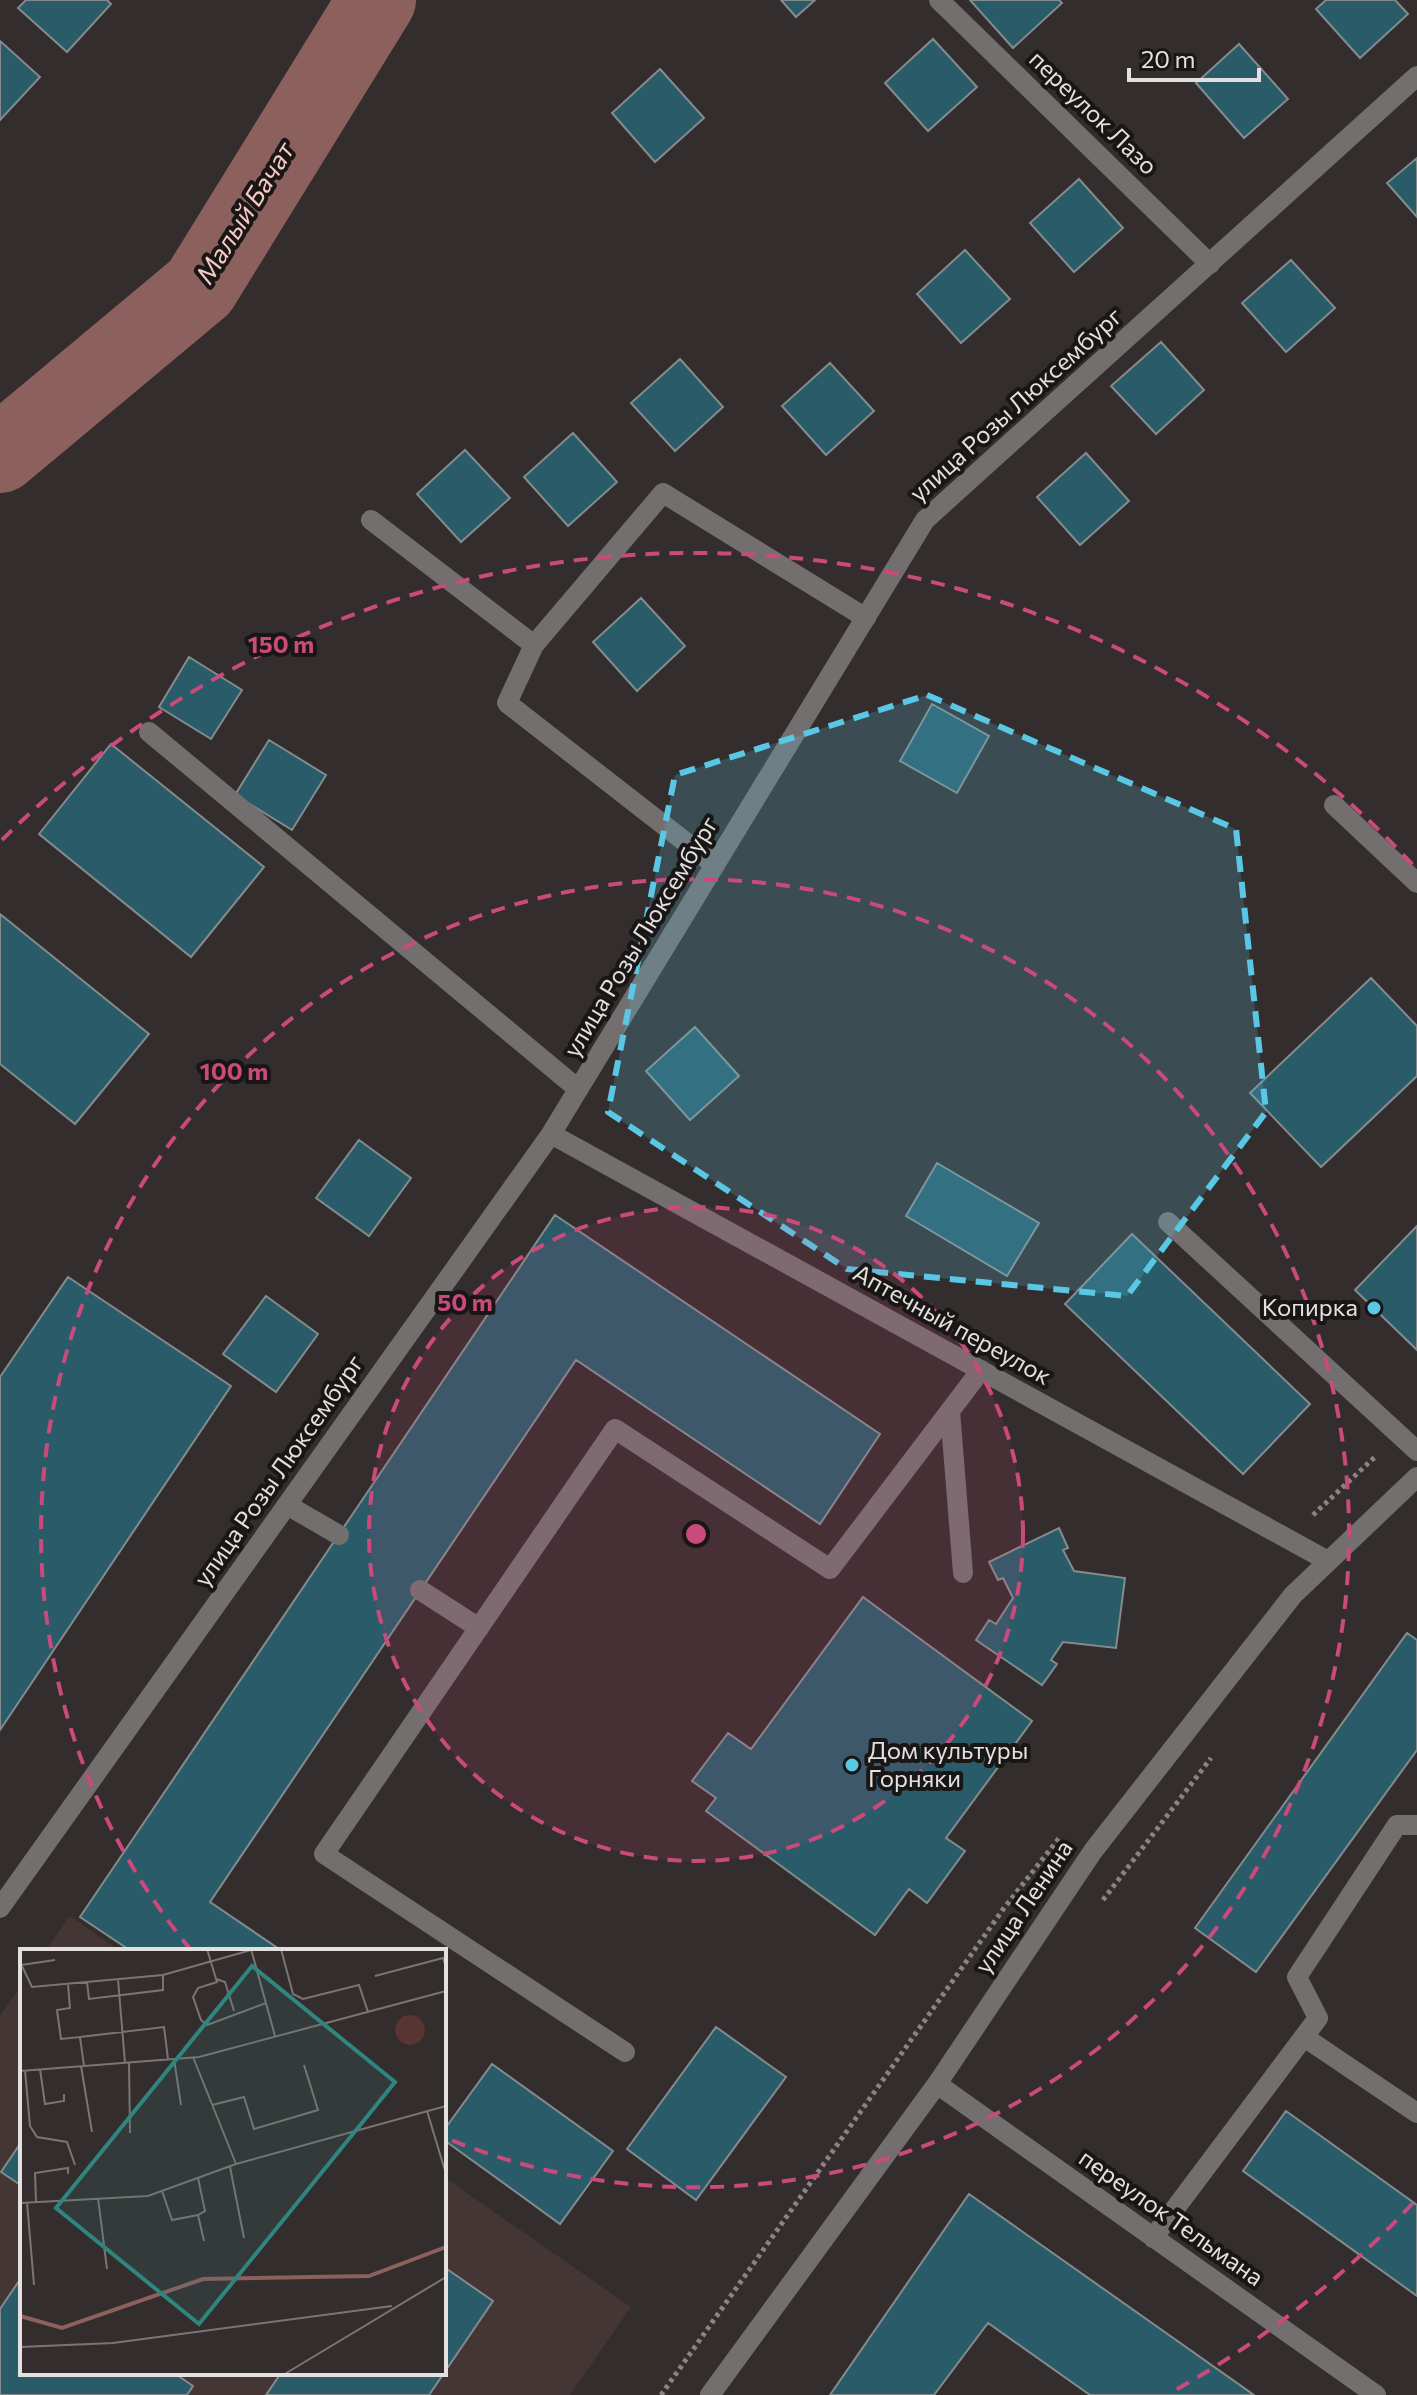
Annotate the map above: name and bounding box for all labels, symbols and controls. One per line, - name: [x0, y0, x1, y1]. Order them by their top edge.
- scale bar: [1129, 32, 1259, 82]
- street label: переулок Лазо: [1024, 44, 1164, 180]
- text: 20 m: [1141, 44, 1195, 73]
- water label: Малый Бачат: [188, 134, 301, 289]
- street label: улица Розы Люксембург: [903, 301, 1127, 507]
- text: 150 m: [248, 629, 314, 658]
- street label: улица Розы Люксембург: [556, 811, 723, 1062]
- text: 100 m: [200, 1056, 268, 1085]
- street label: Аптечный переулок: [849, 1257, 1057, 1390]
- text: 50 m: [437, 1287, 493, 1316]
- place label: Копирка: [1262, 1292, 1358, 1321]
- marker: Копирка: [1365, 1299, 1383, 1317]
- street label: улица Розы Люксембург: [187, 1349, 369, 1591]
- centre of rings: [682, 1520, 710, 1548]
- place label: Дом культуры Горняки: [868, 1735, 1028, 1792]
- marker: Дом культуры Горняки: [843, 1756, 861, 1774]
- street label: улица Ленина: [968, 1834, 1078, 1978]
- inset map: [20, 1949, 446, 2375]
- street label: переулок Тельмана: [1074, 2142, 1269, 2291]

